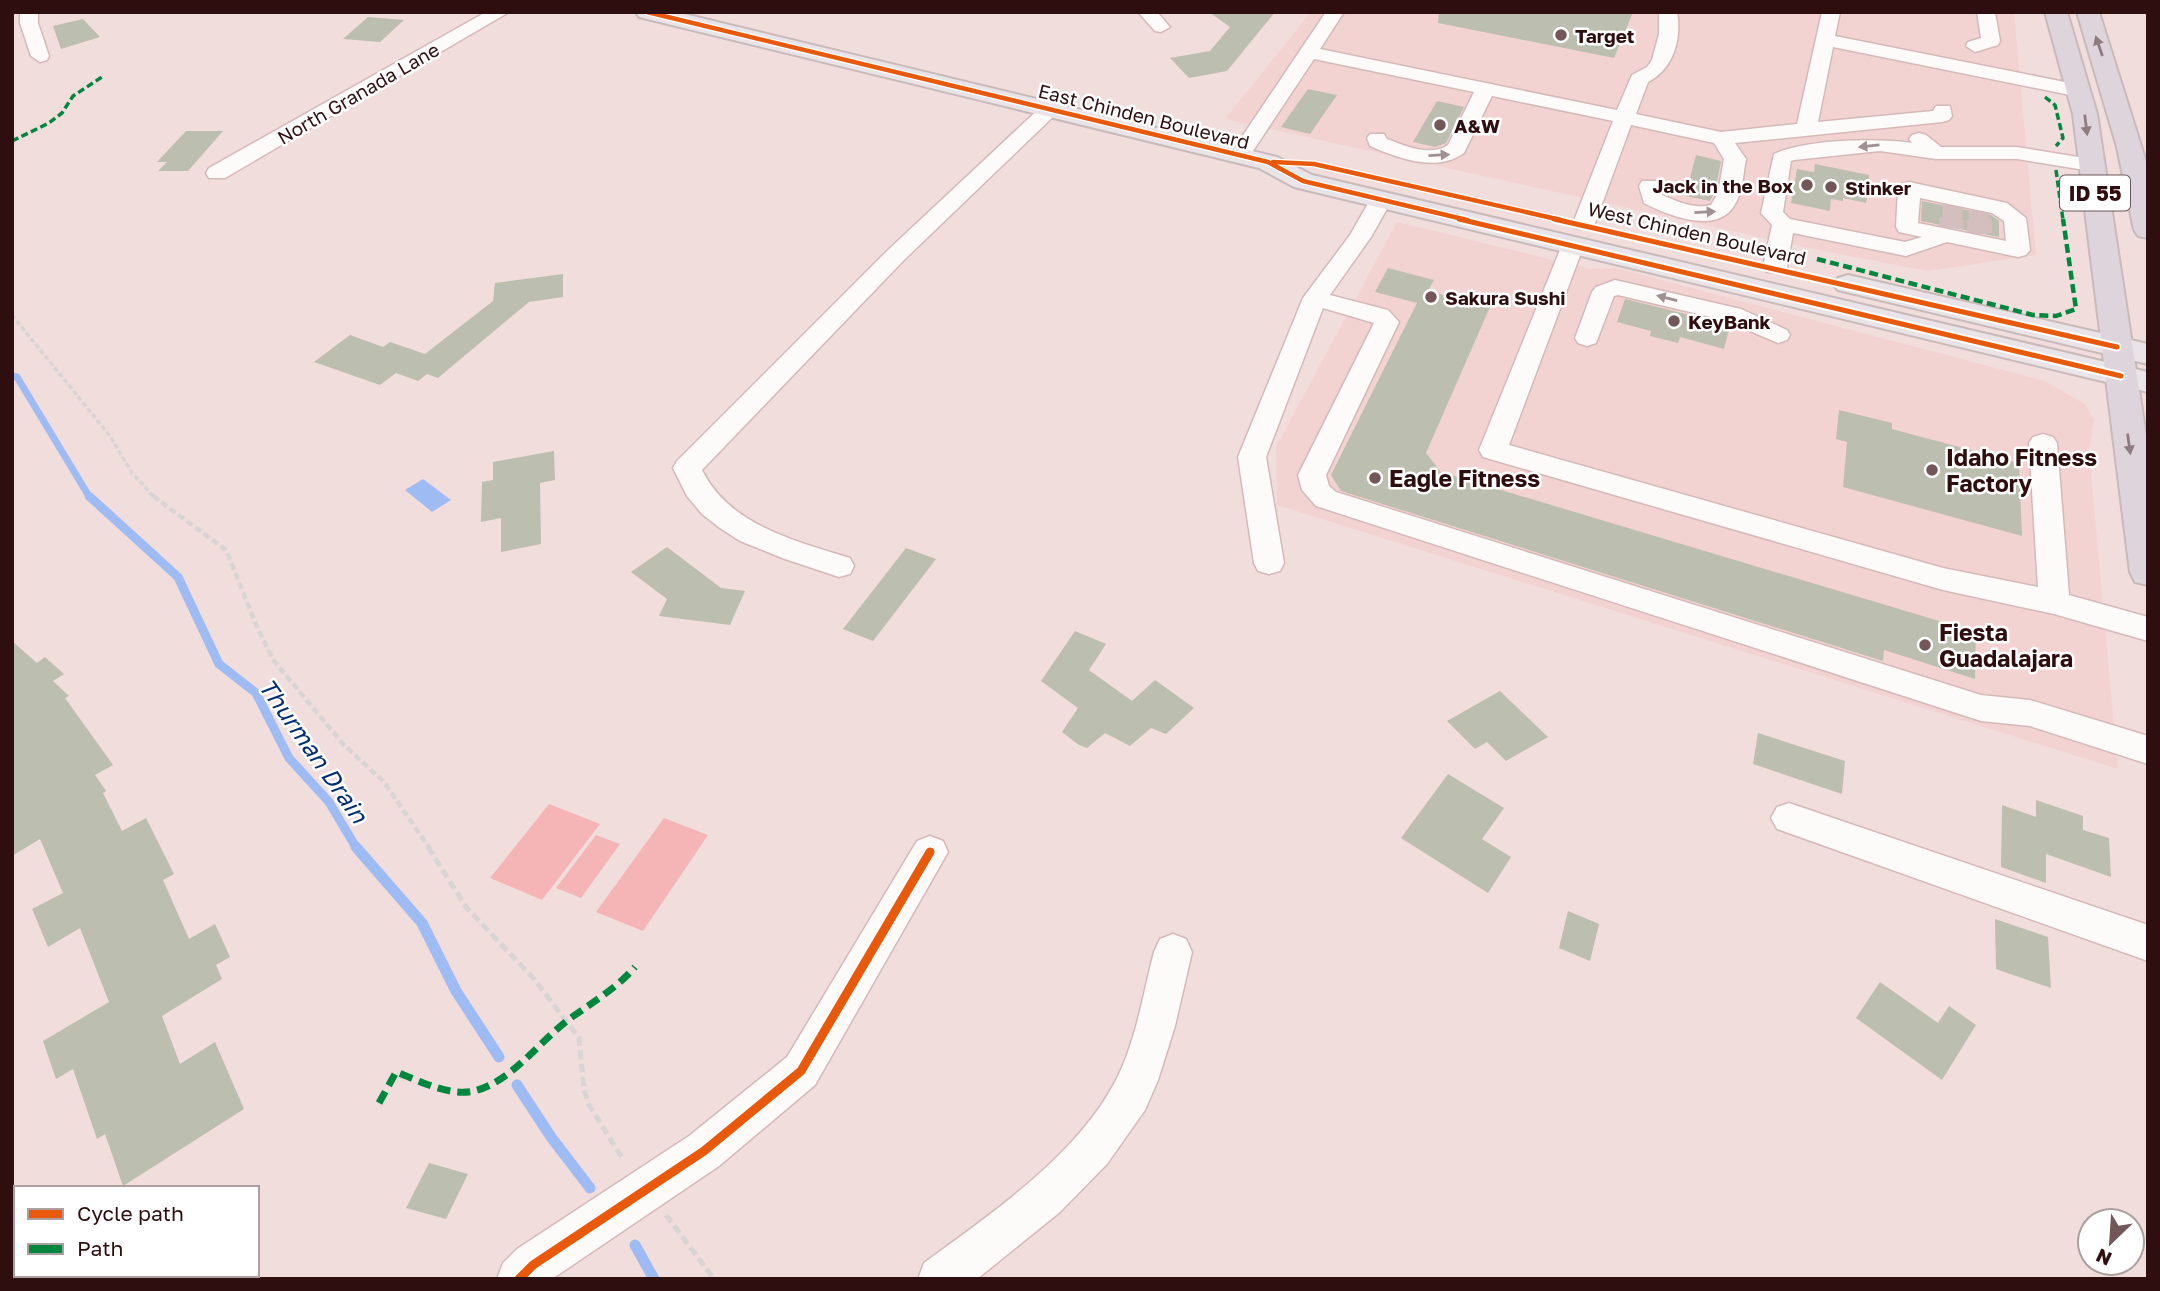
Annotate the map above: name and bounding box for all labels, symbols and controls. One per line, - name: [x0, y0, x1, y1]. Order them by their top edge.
- place label: Target: [1575, 24, 1635, 47]
- marker: Target: [1553, 27, 1569, 43]
- one-way arrow: [2093, 35, 2104, 56]
- street label: North Granada Lane: [273, 37, 443, 149]
- street label: East Chinden Boulevard: [1036, 79, 1252, 153]
- place label: A&W: [1454, 114, 1500, 137]
- one-way arrow: [2081, 114, 2092, 136]
- marker: A&W: [1432, 117, 1448, 133]
- one-way arrow: [1857, 141, 1879, 152]
- one-way arrow: [1428, 149, 1450, 160]
- place label: Jack in the Box: [1653, 174, 1793, 197]
- place label: Stinker: [1845, 176, 1912, 199]
- road number: ID 55: [2060, 176, 2130, 210]
- marker: Jack in the Box: [1799, 177, 1815, 193]
- marker: Stinker: [1823, 179, 1839, 195]
- street label: West Chinden Boulevard: [1586, 197, 1808, 269]
- one-way arrow: [1694, 206, 1716, 217]
- place label: Sakura Sushi: [1445, 286, 1565, 309]
- marker: Sakura Sushi: [1423, 289, 1439, 305]
- one-way arrow: [1656, 292, 1678, 303]
- place label: KeyBank: [1688, 310, 1771, 333]
- marker: KeyBank: [1666, 313, 1682, 329]
- one-way arrow: [2124, 433, 2135, 455]
- place label: Idaho Fitness Factory: [1946, 443, 2097, 497]
- marker: Idaho Fitness Factory: [1924, 462, 1940, 478]
- place label: Eagle Fitness: [1389, 464, 1540, 492]
- marker: Eagle Fitness: [1367, 470, 1383, 486]
- place label: Fiesta Guadalajara: [1939, 618, 2073, 672]
- marker: Fiesta Guadalajara: [1917, 637, 1933, 653]
- water label: Thurman Drain: [253, 672, 375, 829]
- legend: [14, 1186, 259, 1277]
- text: Cycle path: [77, 1200, 184, 1226]
- north arrow: [2076, 1207, 2146, 1277]
- text: Path: [77, 1235, 124, 1261]
- text: N: [2092, 1244, 2115, 1271]

